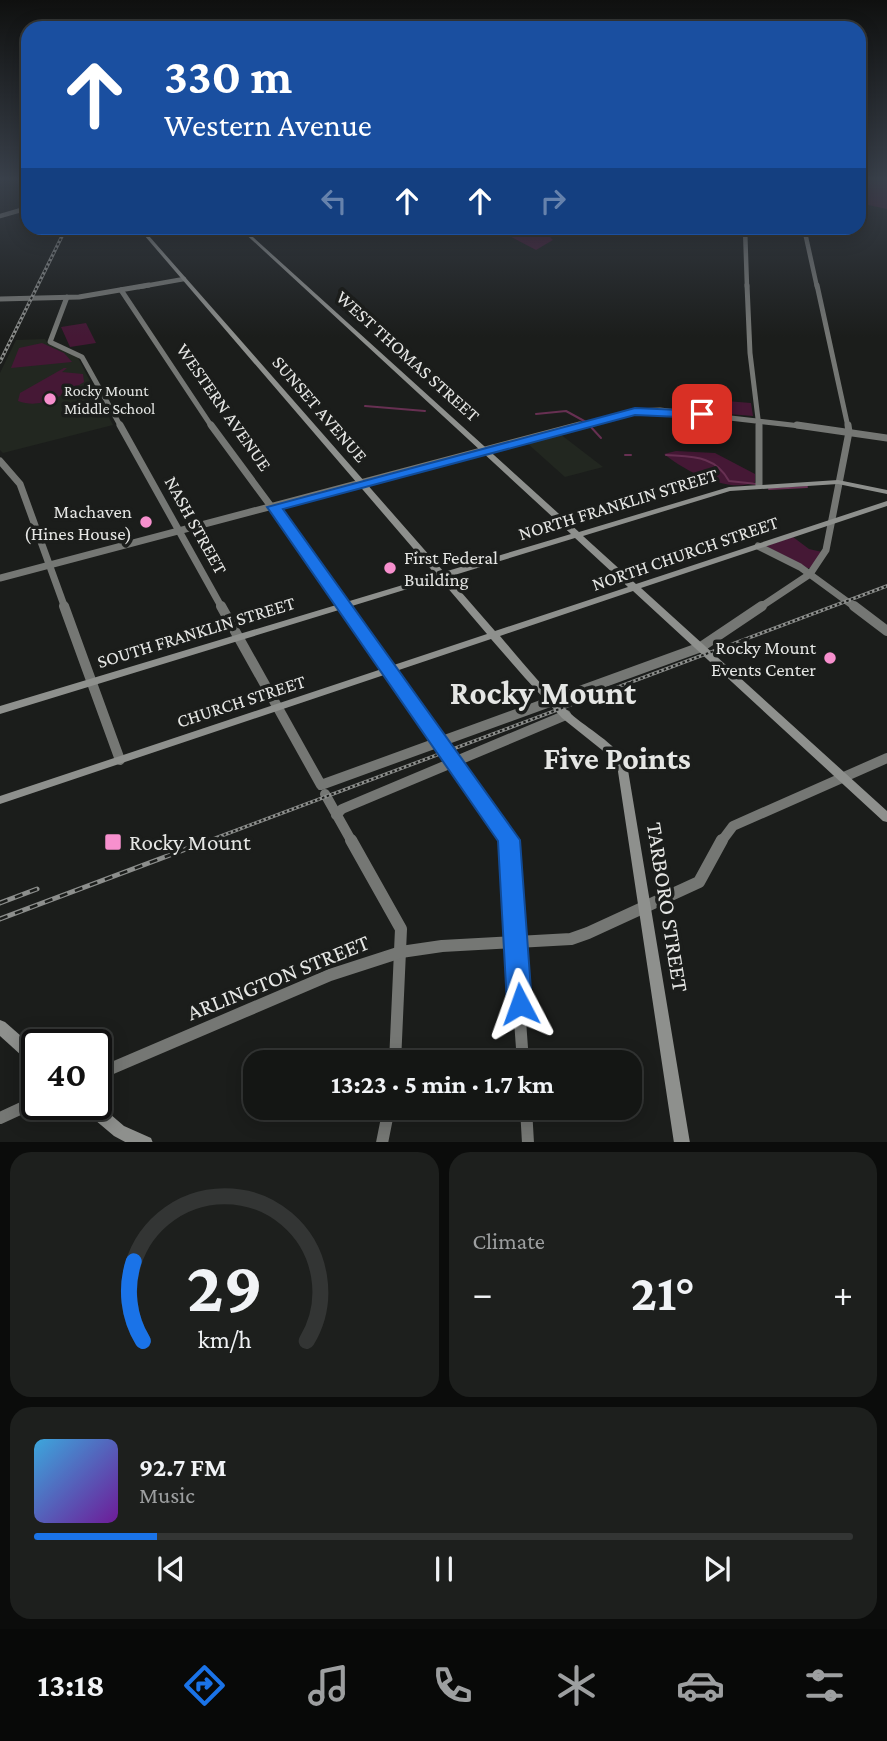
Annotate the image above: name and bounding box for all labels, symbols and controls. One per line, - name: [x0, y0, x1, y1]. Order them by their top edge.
- icon: ahead: [49, 49, 140, 140]
- text: 330 m: [164, 49, 292, 104]
- text: Western Avenue: [164, 107, 372, 143]
- icon: left: [315, 182, 353, 220]
- icon: ahead: [388, 182, 426, 220]
- icon: ahead: [461, 182, 499, 220]
- icon: right: [534, 182, 572, 220]
- street label: WEST THOMAS STREET: [332, 286, 484, 426]
- street label: WESTERN AVENUE: [172, 339, 276, 475]
- street label: SUNSET AVENUE: [268, 352, 372, 466]
- place label: Rocky Mount Middle School: [64, 382, 155, 417]
- pin: [672, 384, 732, 444]
- marker: Rocky Mount Middle School: [42, 391, 58, 407]
- icon: arrive: [683, 395, 721, 433]
- street label: NORTH FRANKLIN STREET: [516, 463, 721, 544]
- street label: NASH STREET: [160, 472, 232, 578]
- place label: Machaven (Hines House): [24, 501, 132, 545]
- street label: NORTH CHURCH STREET: [589, 511, 782, 595]
- marker: Machaven (Hines House): [138, 514, 154, 530]
- place label: First Federal Building: [404, 547, 498, 590]
- marker: First Federal Building: [382, 560, 398, 576]
- street label: SOUTH FRANKLIN STREET: [95, 592, 298, 672]
- place label: Rocky Mount Events Center: [711, 637, 817, 680]
- marker: Rocky Mount Events Center: [822, 650, 838, 666]
- street label: CHURCH STREET: [174, 670, 309, 732]
- district label: Rocky Mount: [450, 674, 637, 711]
- district label: Five Points: [543, 740, 691, 776]
- street label: TARBORO STREET: [642, 820, 694, 994]
- place label: Rocky Mount: [129, 829, 251, 855]
- marker: Rocky Mount: [103, 832, 123, 852]
- street label: ARLINGTON STREET: [183, 928, 373, 1025]
- position arrow: [483, 967, 557, 1041]
- speed limit sign: 40: [21, 1029, 112, 1120]
- text: 13:23 · 5 min · 1.7 km: [331, 1070, 554, 1099]
- text: Climate: [473, 1228, 545, 1254]
- text: 29: [186, 1246, 263, 1327]
- text: 21°: [630, 1263, 695, 1321]
- text: −: [473, 1272, 493, 1314]
- text: +: [833, 1272, 853, 1314]
- text: km/h: [197, 1325, 251, 1352]
- text: 92.7 FM: [139, 1453, 227, 1482]
- text: Music: [139, 1482, 195, 1508]
- icon: previous: [152, 1550, 190, 1588]
- icon: pause: [425, 1550, 463, 1588]
- icon: next: [698, 1550, 736, 1588]
- icon: directions: [180, 1661, 229, 1710]
- icon: music: [304, 1661, 353, 1710]
- icon: phone: [428, 1661, 477, 1710]
- icon: climate: [552, 1661, 601, 1710]
- icon: car: [676, 1661, 725, 1710]
- icon: filters: [800, 1661, 849, 1710]
- text: 13:18: [38, 1667, 105, 1703]

